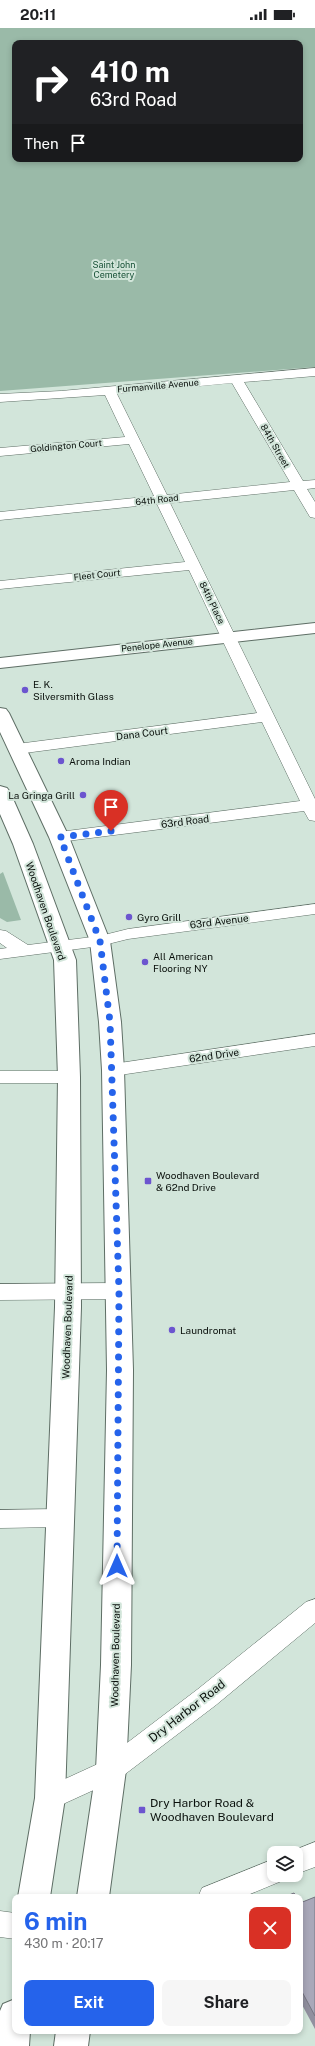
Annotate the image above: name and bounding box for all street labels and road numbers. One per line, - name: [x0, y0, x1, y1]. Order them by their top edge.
- street label: Furmanville Avenue: [117, 376, 199, 395]
- street label: 84th Street: [259, 422, 293, 470]
- street label: Goldington Court: [30, 437, 103, 454]
- street label: 64th Road: [135, 492, 179, 507]
- street label: Fleet Court: [73, 567, 121, 582]
- street label: 84th Place: [197, 580, 227, 626]
- street label: Penelope Avenue: [121, 635, 193, 654]
- street label: Dana Court: [115, 724, 169, 742]
- street label: 63rd Road: [160, 812, 210, 830]
- street label: Woodhaven Boulevard: [24, 860, 68, 962]
- street label: 63rd Avenue: [189, 911, 249, 931]
- street label: 62nd Drive: [188, 1046, 240, 1064]
- street label: Woodhaven Boulevard: [59, 1275, 75, 1379]
- street label: Woodhaven Boulevard: [108, 1603, 122, 1707]
- street label: Dry Harbor Road: [146, 1677, 228, 1745]

